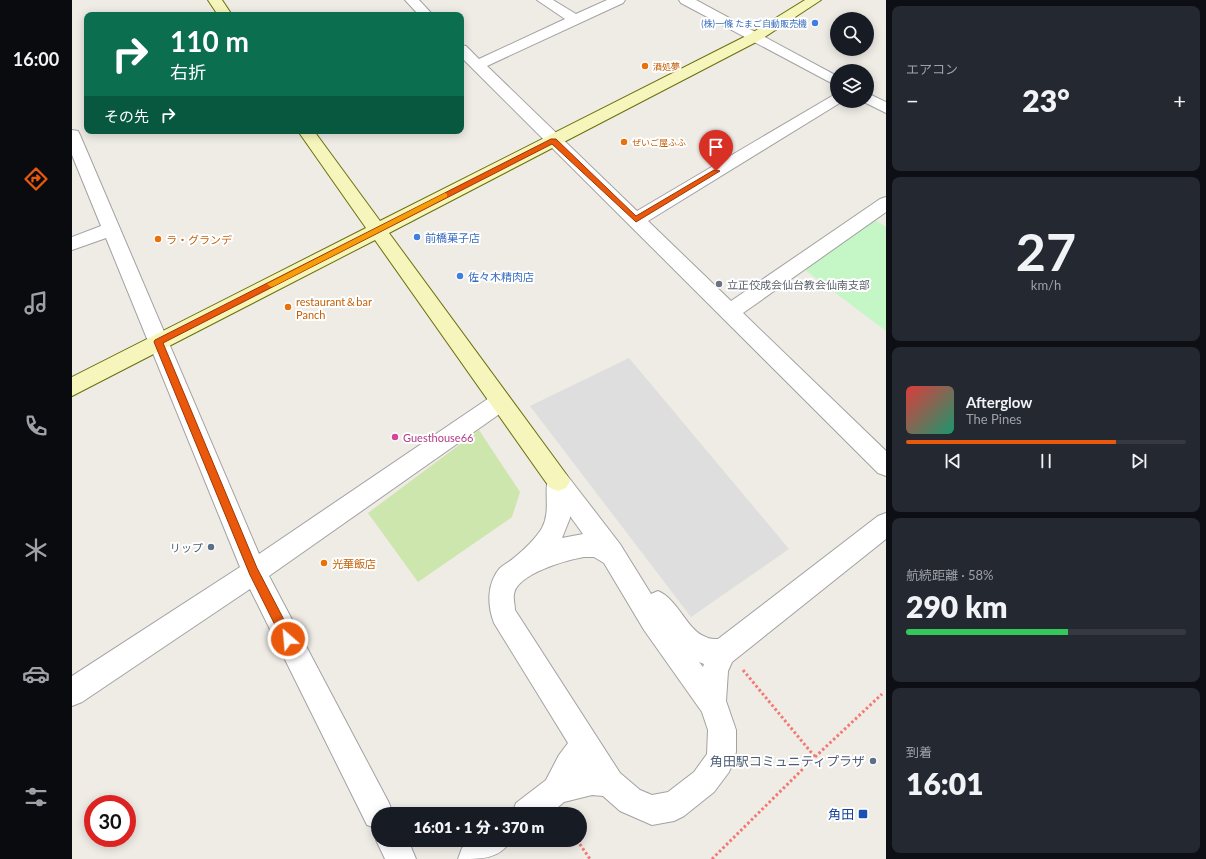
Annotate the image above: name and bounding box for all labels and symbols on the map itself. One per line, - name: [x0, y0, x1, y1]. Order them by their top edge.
- place label: (株)一條 たまご自動販売機: [701, 18, 807, 29]
- marker: (株)一條 たまご自動販売機: [810, 18, 820, 28]
- marker: 酒処夢: [640, 61, 650, 71]
- place label: 酒処夢: [653, 61, 680, 72]
- pin: [699, 130, 733, 171]
- marker: ぜいご屋ふふ: [619, 137, 629, 147]
- place label: ぜいご屋ふふ: [632, 137, 686, 148]
- place label: 前橋菓子店: [425, 231, 480, 244]
- marker: 前橋菓子店: [412, 232, 422, 242]
- place label: ラ・グランデ: [166, 233, 232, 246]
- marker: ラ・グランデ: [153, 234, 163, 244]
- place label: 佐々木精肉店: [468, 270, 534, 283]
- marker: 佐々木精肉店: [455, 271, 465, 281]
- place label: 立正佼成会仙台教会仙南支部: [727, 278, 870, 291]
- marker: 立正佼成会仙台教会仙南支部: [714, 279, 724, 289]
- place label: restaurant＆bar Panch: [296, 295, 372, 321]
- marker: restaurant＆bar Panch: [283, 302, 293, 312]
- place label: Guesthouse66: [403, 431, 473, 444]
- marker: Guesthouse66: [390, 432, 400, 442]
- place label: リップ: [170, 541, 203, 554]
- marker: リップ: [206, 542, 216, 552]
- place label: 光華飯店: [332, 557, 376, 570]
- marker: 光華飯店: [319, 558, 329, 568]
- position arrow: [267, 618, 309, 660]
- place label: 角田駅コミュニティプラザ: [710, 753, 865, 769]
- marker: 角田駅コミュニティプラザ: [868, 756, 878, 766]
- speed limit sign: 30: [84, 795, 136, 847]
- place label: 角田: [828, 806, 854, 822]
- marker: 角田: [857, 808, 869, 820]

